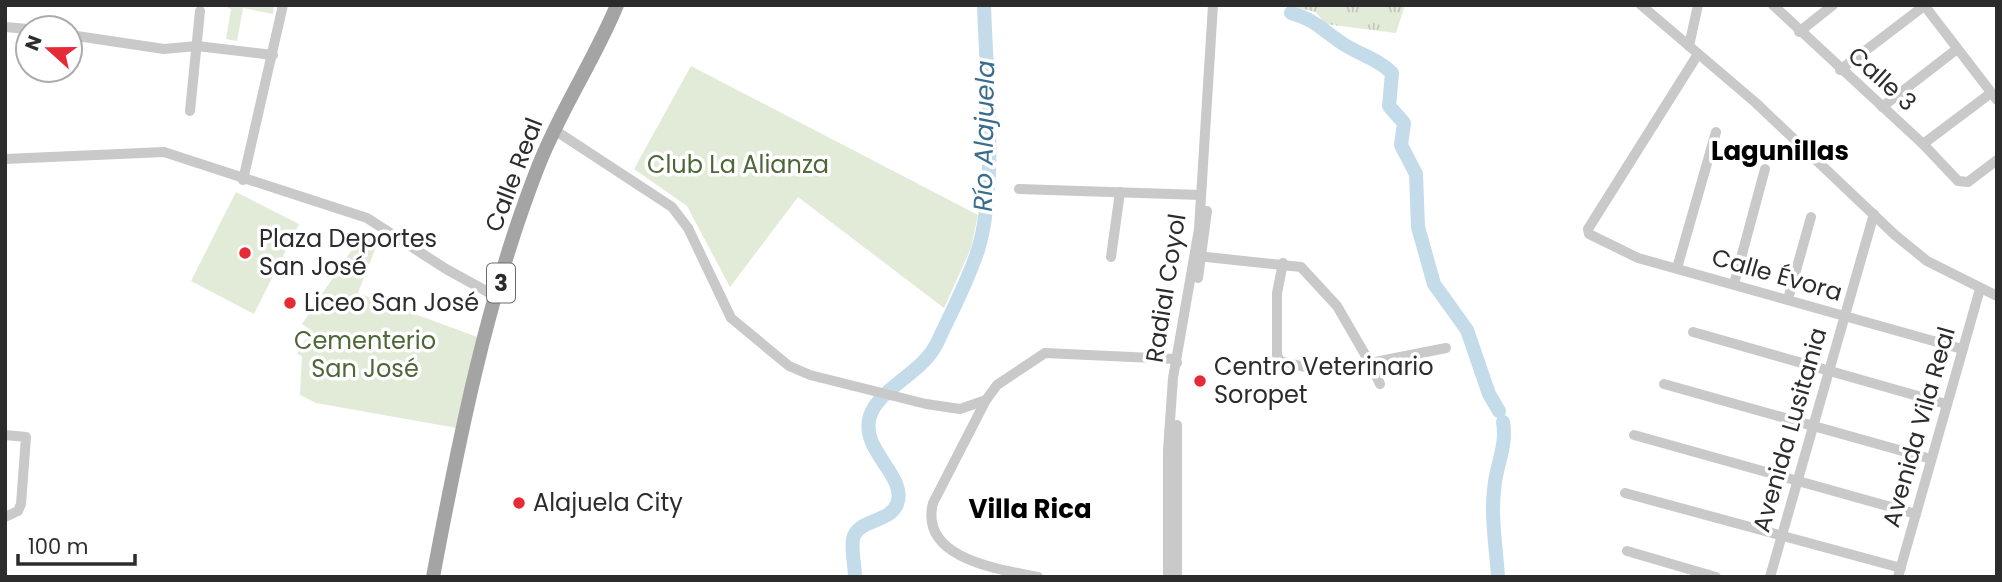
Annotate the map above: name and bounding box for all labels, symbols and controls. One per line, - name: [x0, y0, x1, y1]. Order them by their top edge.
- north arrow: [14, 14, 84, 84]
- text: N: [18, 32, 49, 55]
- street label: Calle 3: [1841, 39, 1924, 118]
- water label: Río Alajuela: [965, 60, 1003, 212]
- street label: Calle Real: [477, 113, 550, 236]
- district label: Lagunillas: [1711, 133, 1849, 169]
- park label: Club La Alianza: [647, 148, 829, 181]
- street label: Radial Coyol: [1137, 211, 1194, 365]
- place label: Plaza Deportes San José: [259, 222, 437, 283]
- street label: Calle Évora: [1708, 240, 1846, 309]
- marker: Plaza Deportes San José: [237, 245, 253, 261]
- road number: 3: [487, 264, 515, 302]
- place label: Liceo San José: [304, 286, 479, 319]
- marker: Liceo San José: [282, 295, 298, 311]
- street label: Avenida Vila Real: [1874, 323, 1963, 531]
- park label: Cementerio San José: [294, 324, 436, 385]
- street label: Avenida Lusitania: [1745, 324, 1834, 536]
- place label: Centro Veterinario Soropet: [1214, 350, 1434, 411]
- marker: Centro Veterinario Soropet: [1192, 373, 1208, 389]
- place label: Alajuela City: [533, 486, 683, 519]
- district label: Villa Rica: [968, 491, 1092, 527]
- marker: Alajuela City: [511, 495, 527, 511]
- scale bar: [18, 522, 135, 566]
- text: 100 m: [28, 532, 88, 561]

